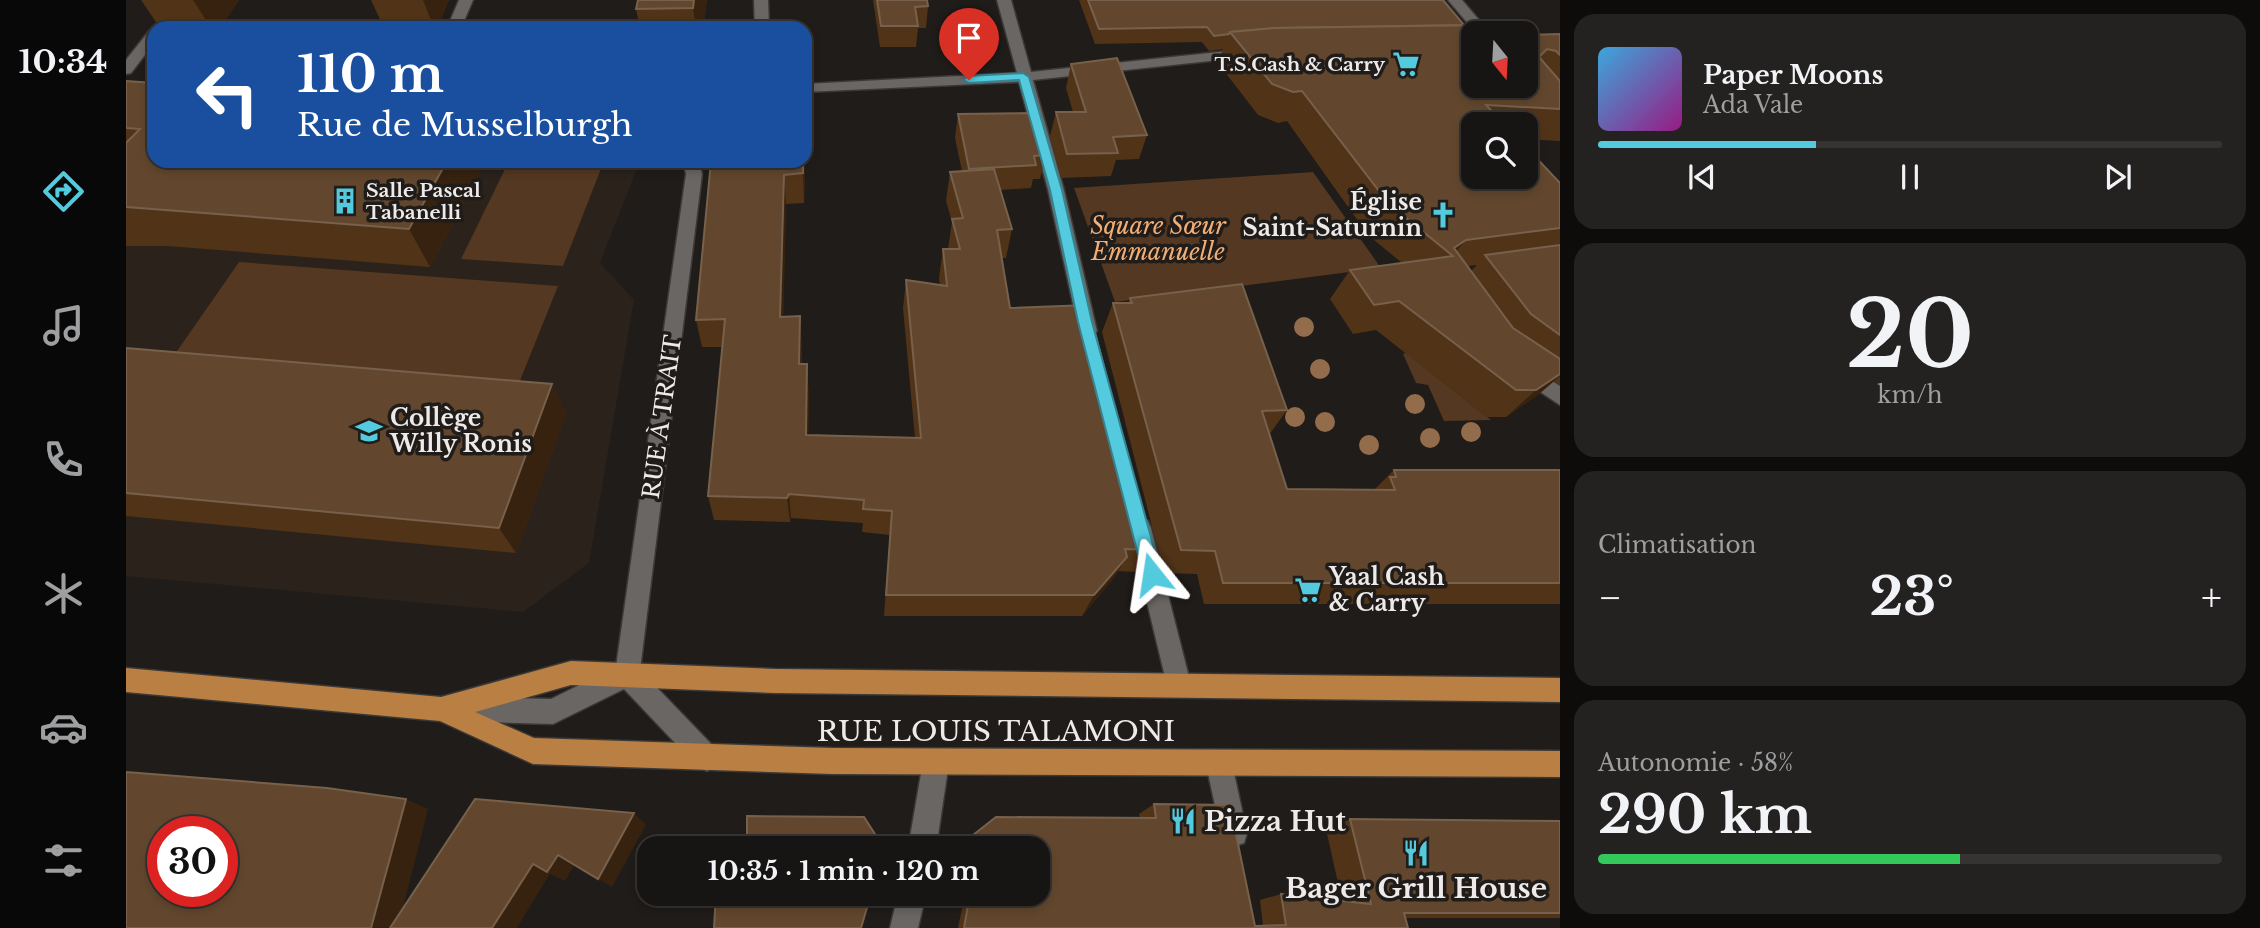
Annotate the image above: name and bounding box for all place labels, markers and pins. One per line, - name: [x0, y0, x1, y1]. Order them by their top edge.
- pin: [939, 8, 999, 80]
- supermarket icon: T.S.Cash & Carry: [1391, 49, 1421, 79]
- place label: T.S.Cash & Carry: [1215, 53, 1386, 76]
- place label: Salle Pascal Tabanelli: [366, 179, 481, 224]
- building icon: Salle Pascal Tabanelli: [330, 186, 360, 216]
- place label: Église Saint-Saturnin: [1242, 187, 1422, 242]
- church icon: Église Saint-Saturnin: [1428, 200, 1458, 230]
- place label: Collège Willy Ronis: [389, 404, 532, 458]
- school or university icon: Collège Willy Ronis: [354, 416, 384, 446]
- place label: Yaal Cash & Carry: [1328, 563, 1445, 617]
- supermarket icon: Yaal Cash & Carry: [1293, 575, 1323, 605]
- place label: Pizza Hut: [1204, 804, 1346, 839]
- restaurant icon: Pizza Hut: [1168, 806, 1198, 836]
- restaurant icon: Bager Grill House: [1401, 838, 1431, 868]
- place label: Bager Grill House: [1285, 871, 1547, 906]

